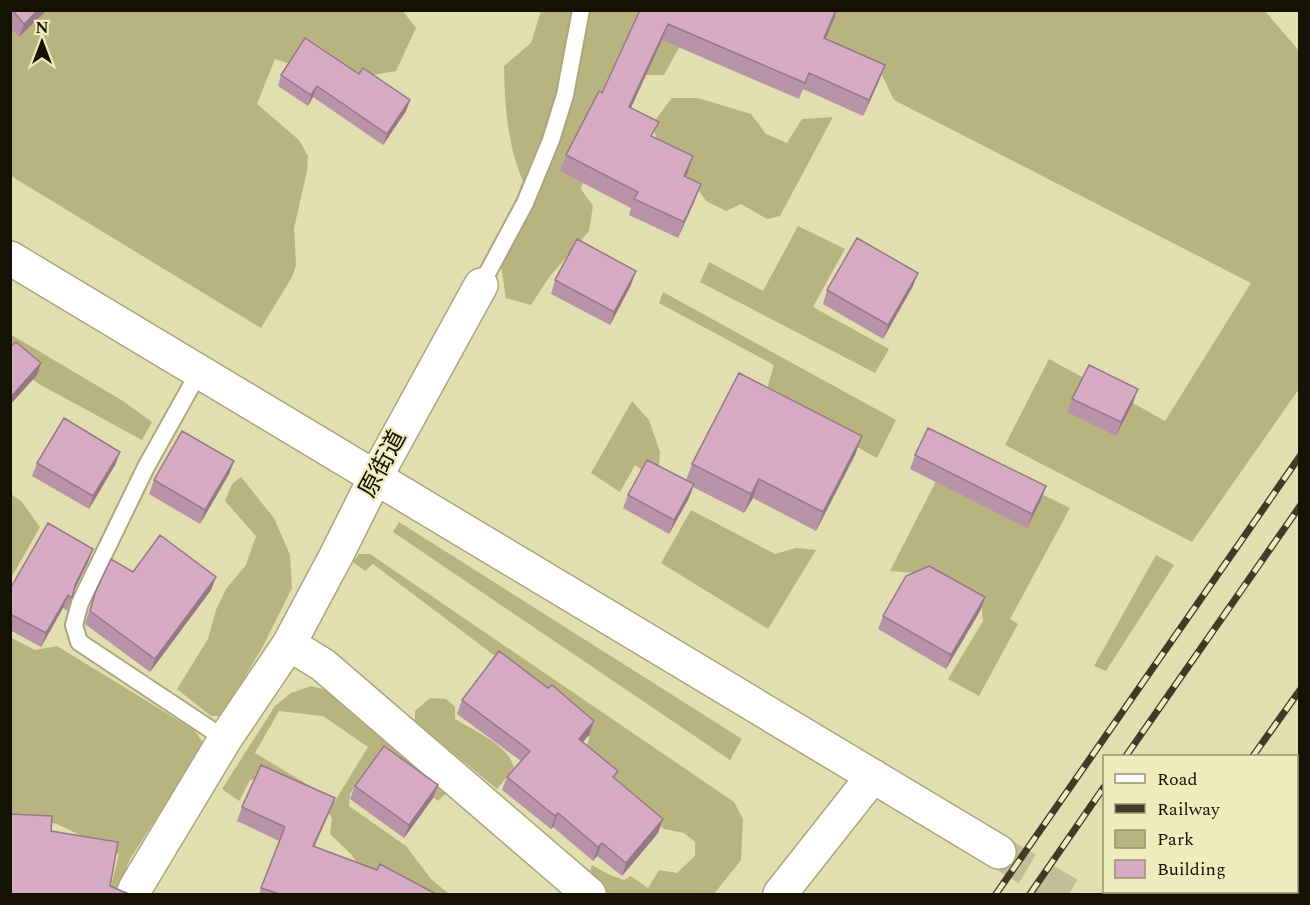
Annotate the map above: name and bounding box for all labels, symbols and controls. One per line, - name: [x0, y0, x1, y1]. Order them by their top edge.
- north arrow: [12, 12, 72, 72]
- text: N: [35, 16, 49, 40]
- street label: 原街道: [350, 424, 416, 504]
- legend: [1103, 755, 1298, 893]
- text: Road: [1157, 766, 1198, 793]
- text: Railway: [1157, 796, 1221, 823]
- text: Park: [1157, 826, 1194, 853]
- text: Building: [1157, 856, 1226, 883]

